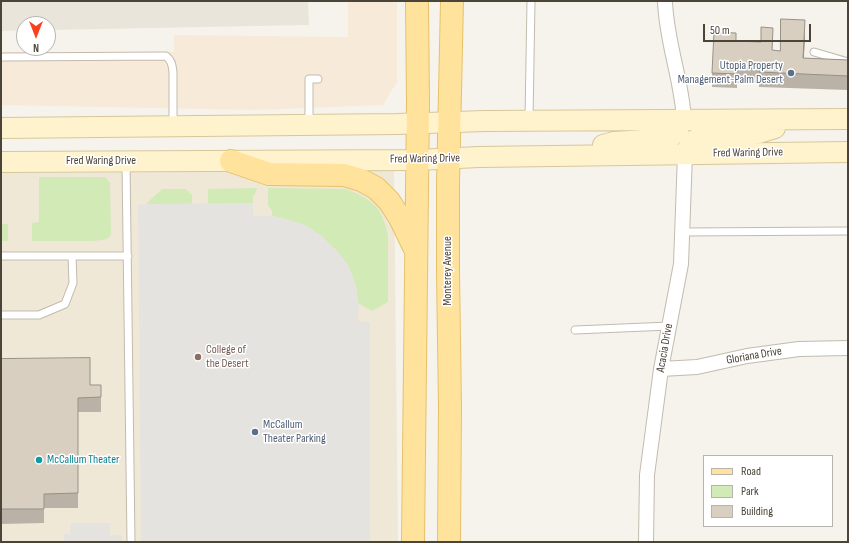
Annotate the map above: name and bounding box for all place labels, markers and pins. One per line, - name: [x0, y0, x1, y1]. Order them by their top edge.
- place label: Utopia Property Management-Palm Desert: [678, 59, 783, 87]
- marker: Utopia Property Management-Palm Desert: [786, 68, 796, 78]
- place label: College of the Desert: [206, 343, 249, 371]
- marker: College of the Desert: [193, 352, 203, 362]
- place label: McCallum Theater Parking: [263, 418, 326, 446]
- marker: McCallum Theater Parking: [250, 427, 260, 437]
- place label: McCallum Theater: [47, 453, 119, 467]
- marker: McCallum Theater: [34, 455, 44, 465]

